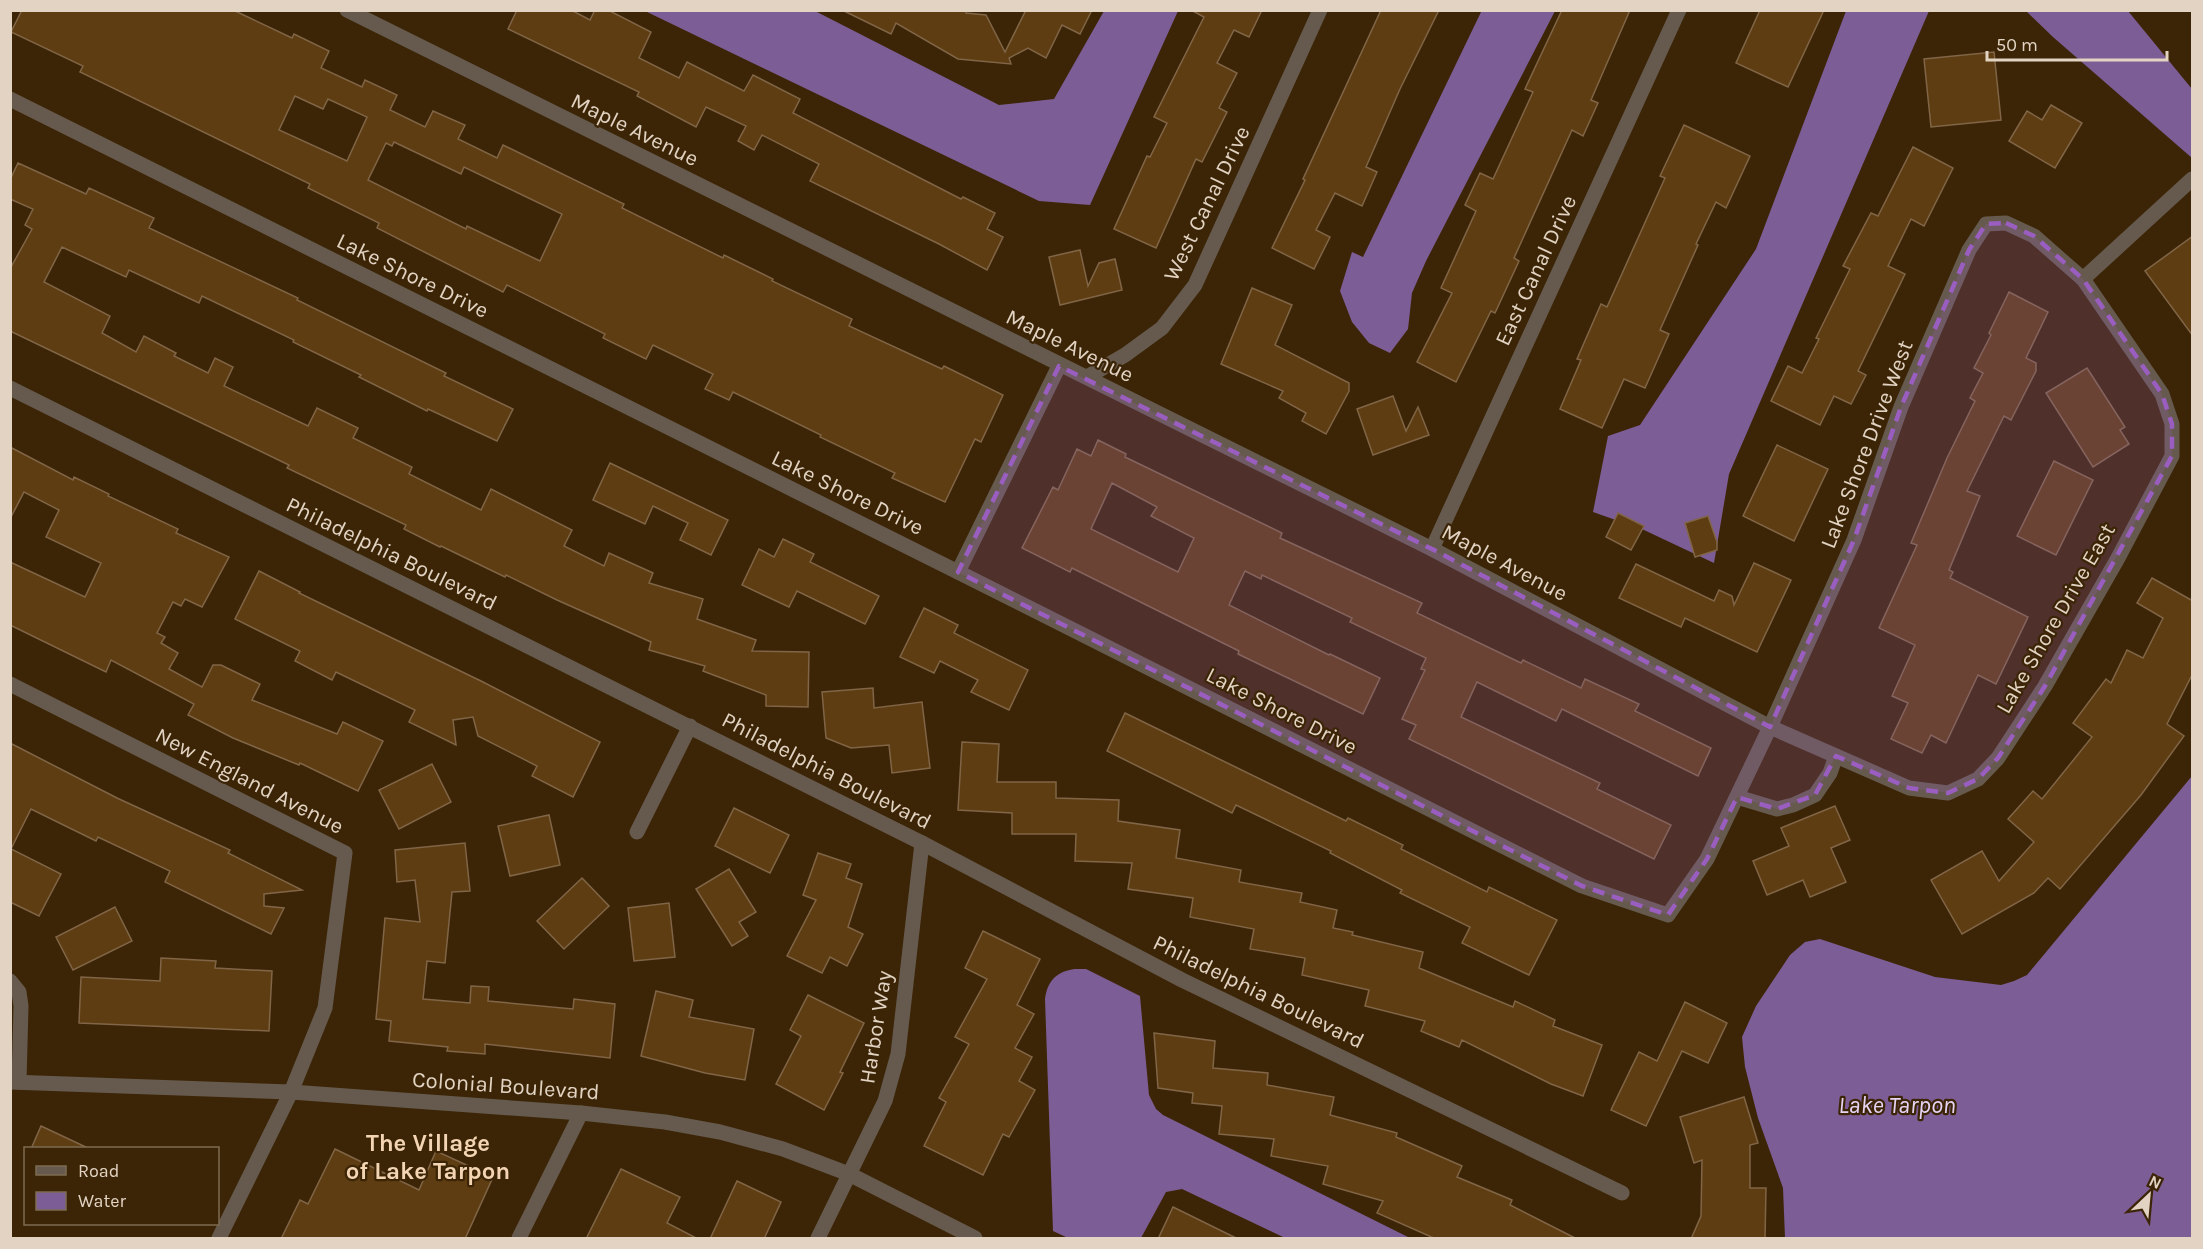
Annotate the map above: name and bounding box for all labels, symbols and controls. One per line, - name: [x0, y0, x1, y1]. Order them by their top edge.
- scale bar: [1987, 24, 2167, 62]
- text: 50 m: [1996, 34, 2038, 56]
- street label: Maple Avenue: [567, 88, 703, 172]
- street label: West Canal Drive: [1158, 122, 1256, 285]
- street label: East Canal Drive: [1490, 191, 1582, 350]
- street label: Lake Shore Drive: [332, 228, 493, 324]
- street label: Maple Avenue: [1002, 304, 1138, 388]
- street label: Lake Shore Drive West: [1815, 336, 1919, 552]
- street label: Lake Shore Drive: [767, 445, 928, 541]
- street label: Philadelphia Boulevard: [282, 491, 501, 616]
- street label: Maple Avenue: [1437, 519, 1572, 607]
- street label: Lake Shore Drive East: [1991, 519, 2121, 718]
- street label: Lake Shore Drive: [1202, 662, 1361, 760]
- street label: Philadelphia Boulevard: [718, 707, 936, 835]
- street label: New England Avenue: [151, 722, 348, 840]
- street label: Philadelphia Boulevard: [1149, 929, 1368, 1054]
- street label: Harbor Way: [854, 969, 898, 1086]
- street label: Colonial Boulevard: [411, 1066, 600, 1106]
- water label: Lake Tarpon: [1838, 1091, 1956, 1119]
- district label: The Village of Lake Tarpon: [346, 1129, 510, 1185]
- legend: [24, 1147, 219, 1225]
- text: Road: [78, 1160, 119, 1182]
- north arrow: [2119, 1165, 2179, 1225]
- text: N: [2146, 1171, 2165, 1193]
- text: Water: [78, 1190, 126, 1212]

